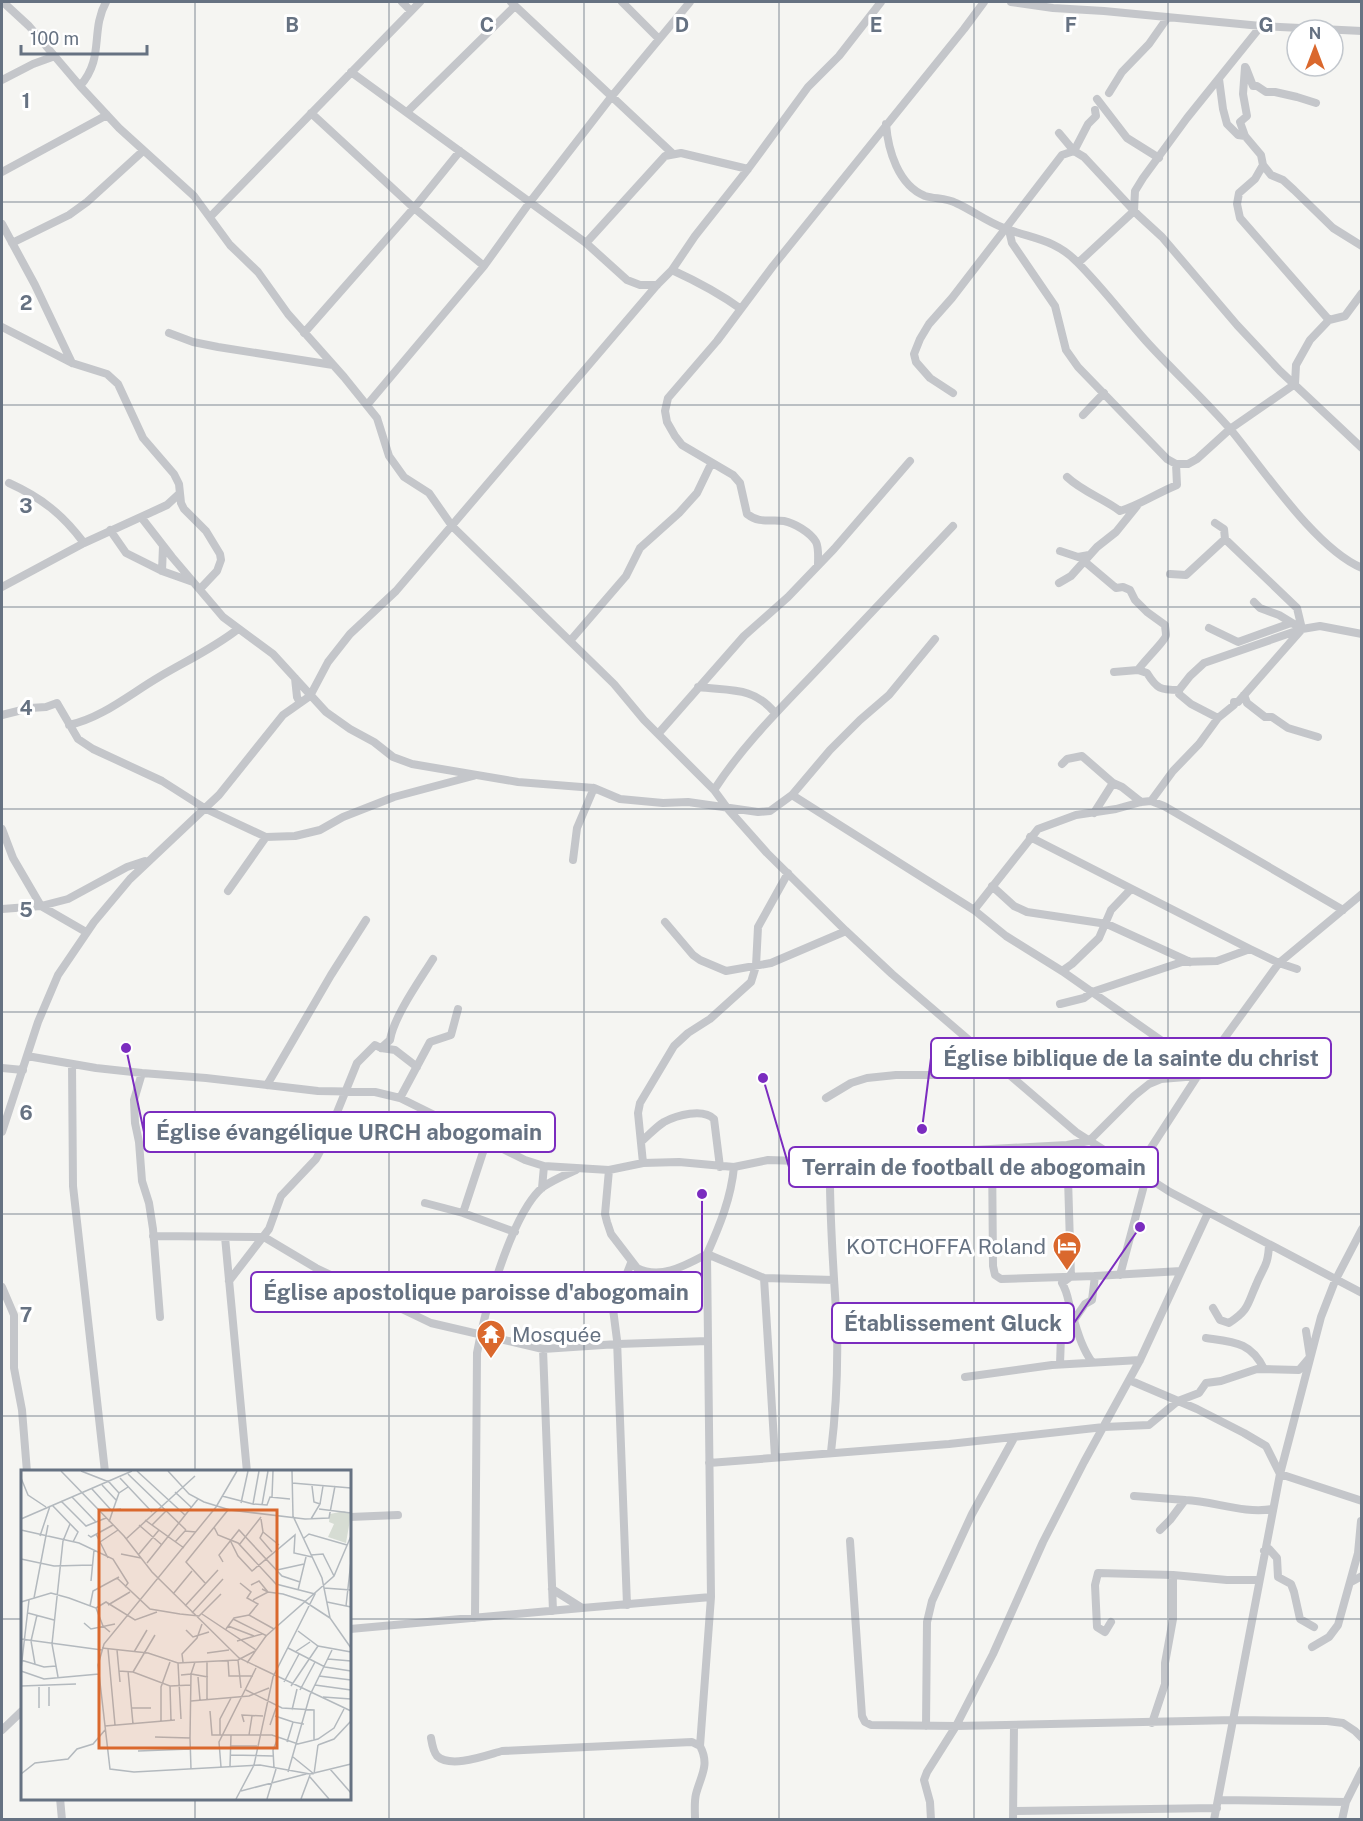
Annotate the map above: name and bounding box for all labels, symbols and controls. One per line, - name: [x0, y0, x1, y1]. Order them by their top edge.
- text: B: [285, 13, 299, 37]
- text: C: [480, 13, 494, 37]
- text: D: [675, 13, 689, 37]
- text: E: [870, 13, 882, 37]
- text: F: [1065, 13, 1077, 37]
- text: G: [1258, 13, 1274, 37]
- scale bar: [21, 18, 147, 56]
- north arrow: [1285, 18, 1345, 78]
- text: N: [1309, 24, 1321, 43]
- text: 100 m: [30, 28, 79, 49]
- text: 1: [22, 89, 30, 113]
- text: 2: [20, 291, 32, 315]
- text: 3: [19, 494, 33, 518]
- text: 4: [19, 696, 33, 720]
- text: 5: [19, 898, 33, 922]
- callout: Église biblique de la sainte du christ: [931, 1038, 1331, 1078]
- text: Église biblique de la sainte du christ: [943, 1045, 1319, 1071]
- text: 6: [19, 1101, 33, 1125]
- callout: Église évangélique URCH abogomain: [144, 1112, 555, 1152]
- text: Église évangélique URCH abogomain: [156, 1119, 542, 1145]
- callout: Terrain de football de abogomain: [789, 1147, 1158, 1187]
- text: Terrain de football de abogomain: [802, 1154, 1146, 1180]
- hotel icon: KOTCHOFFA Roland: [1051, 1230, 1083, 1272]
- place label: KOTCHOFFA Roland: [846, 1234, 1046, 1259]
- callout: Église apostolique paroisse d'abogomain: [251, 1272, 702, 1312]
- text: Église apostolique paroisse d'abogomain: [263, 1279, 689, 1305]
- text: 7: [20, 1303, 32, 1327]
- callout: Établissement Gluck: [832, 1303, 1074, 1343]
- text: Établissement Gluck: [844, 1310, 1062, 1336]
- temple icon: Mosquée: [475, 1318, 507, 1360]
- place label: Mosquée: [512, 1322, 601, 1347]
- inset map: [21, 1470, 351, 1800]

